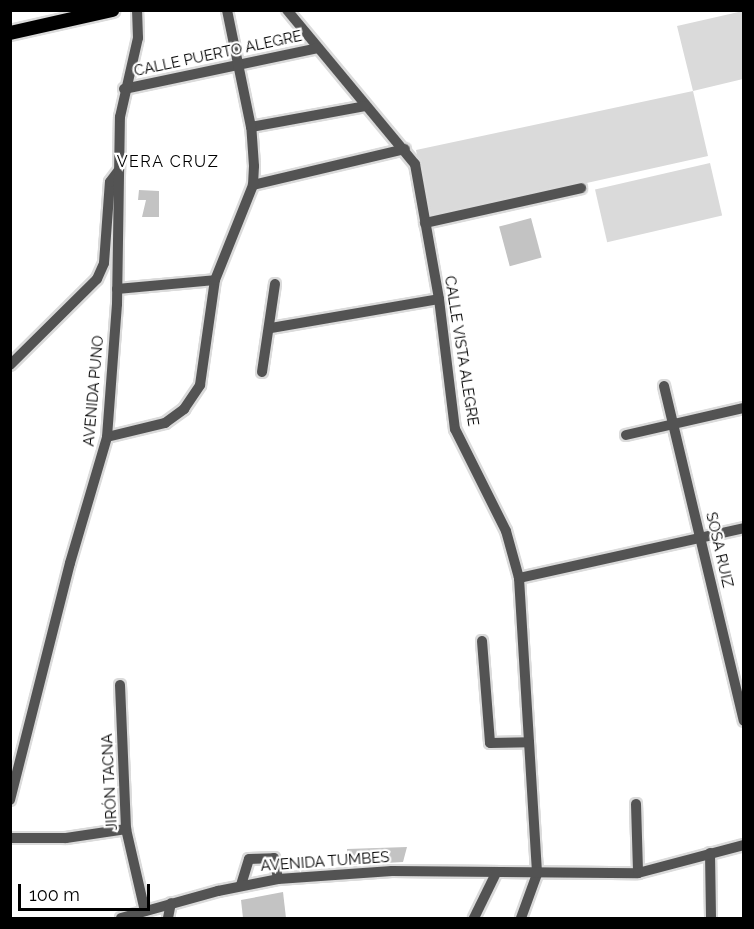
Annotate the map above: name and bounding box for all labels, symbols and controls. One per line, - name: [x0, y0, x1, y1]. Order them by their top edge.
- street label: CALLE PUERTO ALEGRE: [132, 27, 304, 81]
- district label: VERA CRUZ: [117, 152, 219, 172]
- street label: CALLE VISTA ALEGRE: [440, 274, 482, 428]
- street label: AVENIDA PUNO: [80, 335, 108, 447]
- street label: SOSA RUIZ: [702, 510, 736, 590]
- street label: JIRÓN TACNA: [98, 733, 122, 831]
- street label: AVENIDA TUMBES: [260, 848, 390, 876]
- scale bar: [21, 872, 153, 910]
- text: 100 m: [29, 884, 80, 905]

